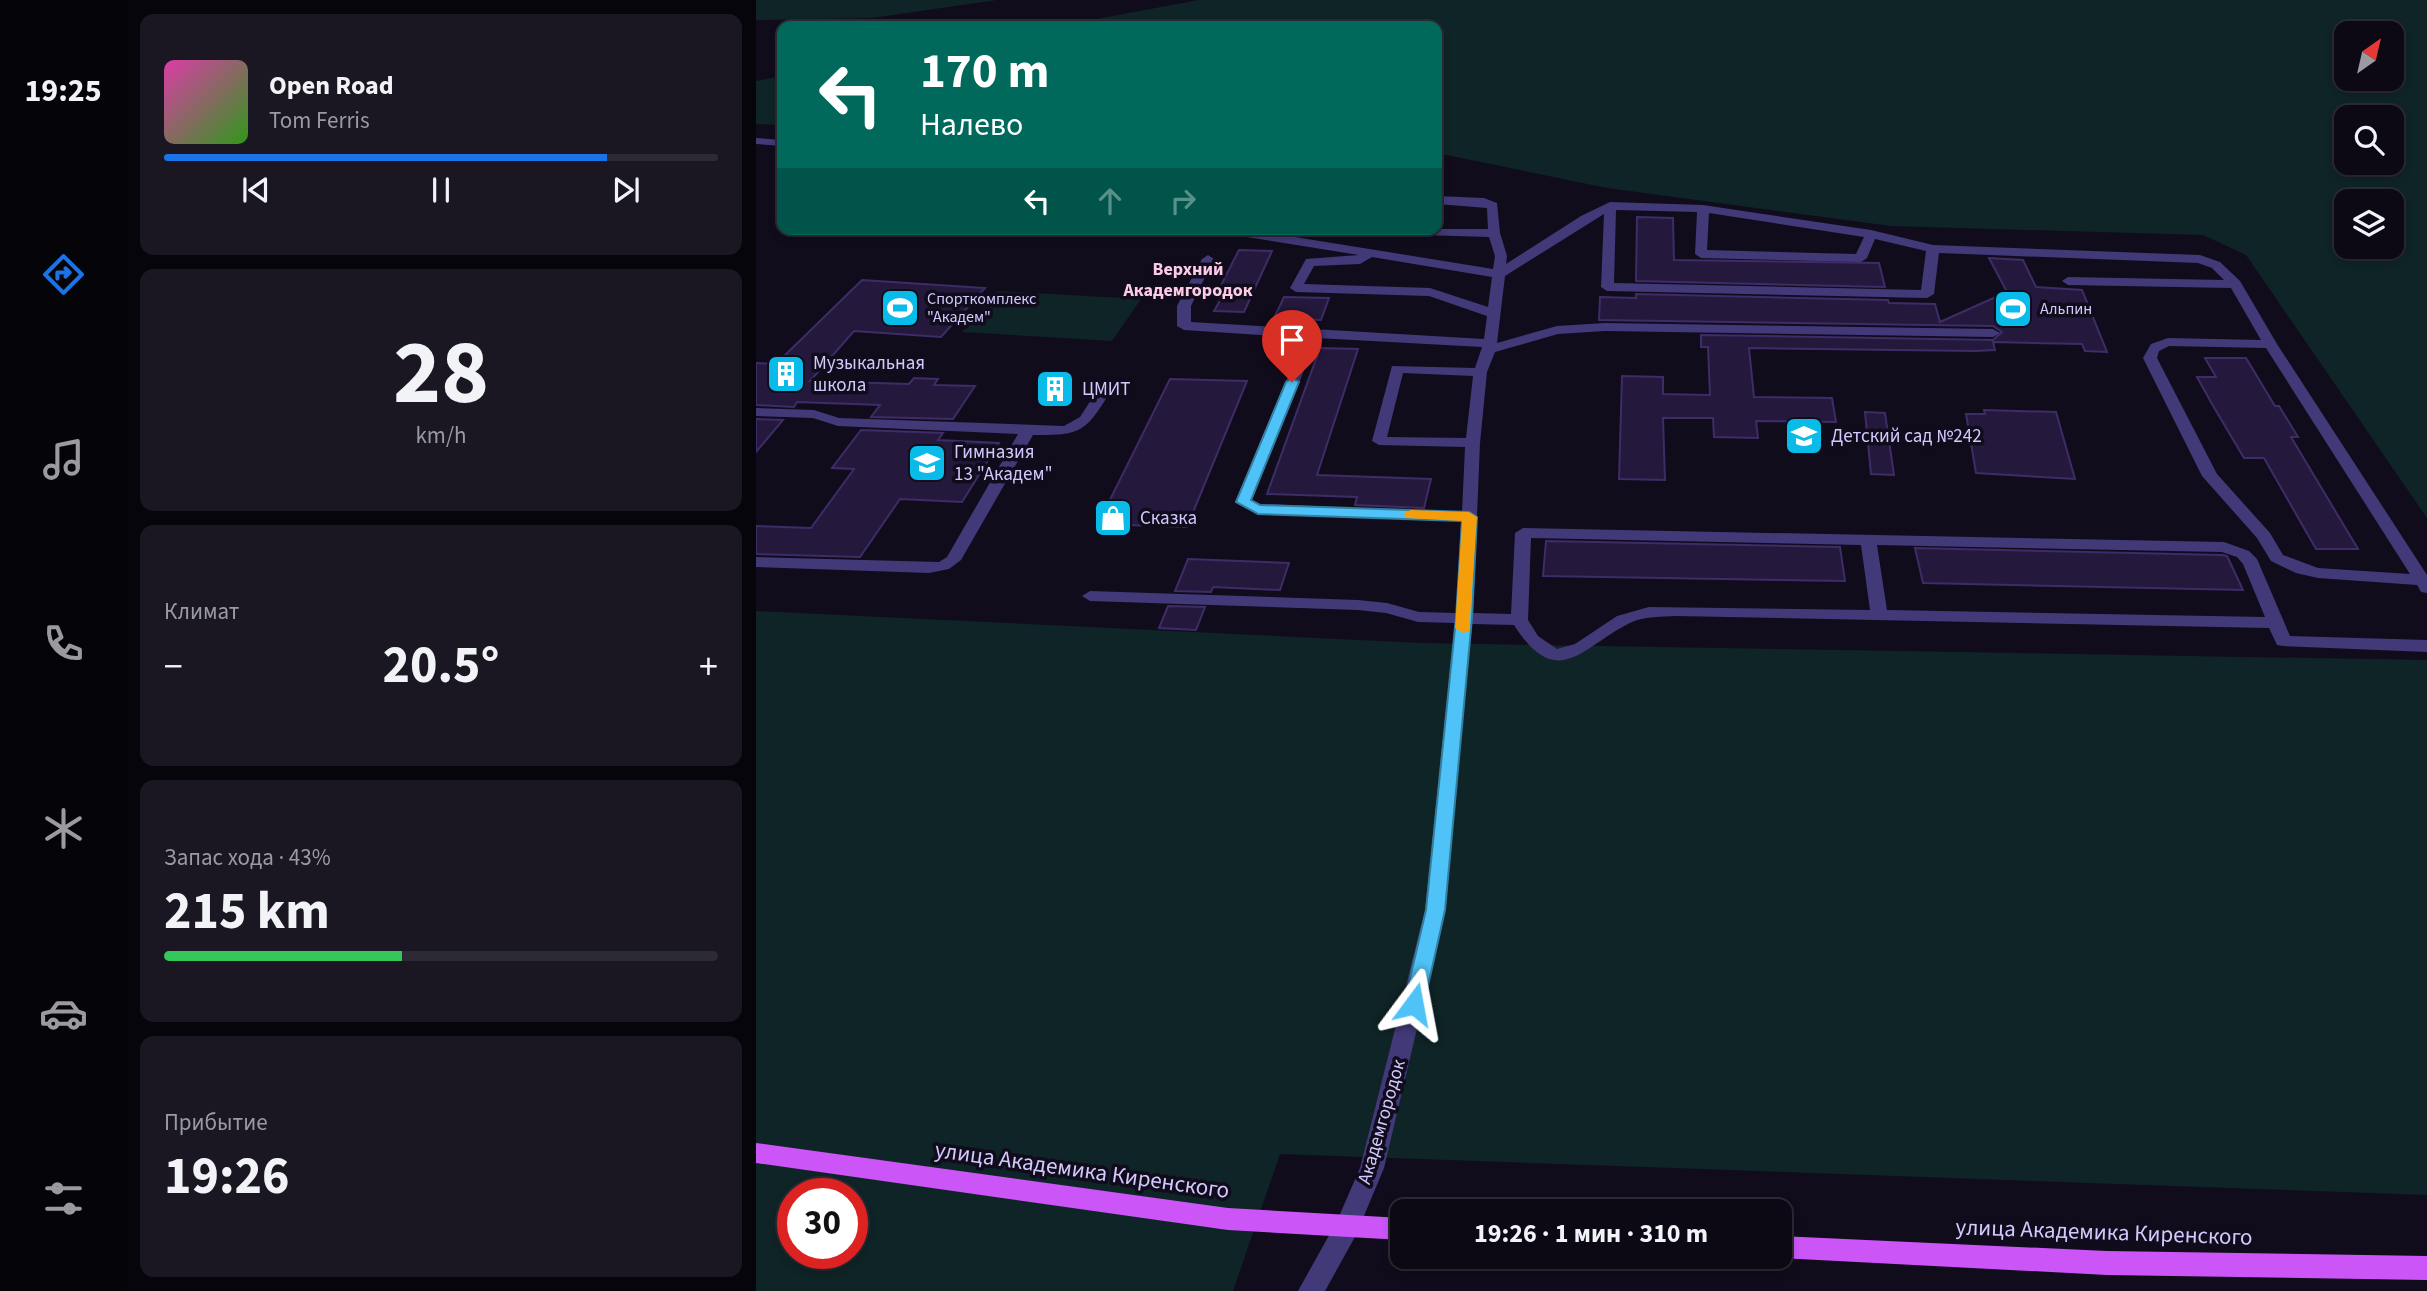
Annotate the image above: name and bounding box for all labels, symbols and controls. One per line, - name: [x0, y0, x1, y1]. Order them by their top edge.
- north arrow: [2334, 21, 2404, 91]
- map controls: [2334, 21, 2404, 259]
- text: 170 m: [920, 37, 1049, 107]
- icon: left: [805, 49, 896, 140]
- text: Open Road: [269, 67, 394, 104]
- text: 19:25: [24, 68, 102, 114]
- text: Налево: [920, 102, 1023, 148]
- text: Tom Ferris: [269, 104, 370, 137]
- button: search: [2334, 105, 2404, 175]
- icon: previous: [237, 171, 275, 209]
- icon: pause: [422, 171, 460, 209]
- icon: next: [607, 171, 645, 209]
- icon: left: [1018, 182, 1056, 220]
- icon: ahead: [1091, 182, 1129, 220]
- icon: right: [1164, 182, 1202, 220]
- button: layers: [2334, 189, 2404, 259]
- icon: directions: [39, 250, 88, 299]
- district label: Верхний Академгородок: [1122, 257, 1253, 303]
- sports icon: Спорткомплекс "Академ": [879, 287, 921, 329]
- place label: Спорткомплекс "Академ": [927, 288, 1036, 328]
- sports icon: Альпин: [1992, 288, 2034, 330]
- place label: Альпин: [2040, 298, 2092, 320]
- text: 28: [393, 309, 489, 438]
- pin: [1262, 310, 1322, 382]
- icon: arrive: [1273, 321, 1311, 359]
- place label: Музыкальная школа: [813, 350, 925, 399]
- building icon: Музыкальная школа: [765, 353, 807, 395]
- building icon: ЦМИТ: [1034, 368, 1076, 410]
- place label: ЦМИТ: [1082, 376, 1131, 403]
- school or university icon: Детский сад №242: [1783, 415, 1825, 457]
- text: km/h: [415, 419, 467, 452]
- place label: Детский сад №242: [1831, 423, 1982, 450]
- icon: music: [39, 435, 88, 484]
- place label: Гимназия 13 "Академ": [954, 439, 1053, 488]
- school or university icon: Гимназия 13 "Академ": [906, 442, 948, 484]
- shop icon: Сказка: [1092, 497, 1134, 539]
- place label: Сказка: [1140, 505, 1197, 532]
- text: Климат: [164, 595, 239, 628]
- icon: phone: [39, 619, 88, 668]
- text: 20.5°: [383, 629, 499, 703]
- text: −: [164, 640, 183, 694]
- text: +: [699, 640, 718, 694]
- icon: climate: [39, 804, 88, 853]
- text: Запас хода · 43%: [164, 841, 331, 874]
- text: 215 km: [164, 875, 330, 949]
- position arrow: [1377, 967, 1451, 1041]
- icon: car: [39, 989, 88, 1038]
- street label: Академгородок: [1351, 1056, 1413, 1188]
- text: Прибытие: [164, 1106, 268, 1139]
- street label: улица Академика Киренского: [933, 1133, 1231, 1207]
- text: 19:26: [164, 1140, 289, 1214]
- icon: filters: [39, 1174, 88, 1223]
- speed limit sign: 30: [777, 1178, 868, 1269]
- street label: улица Академика Киренского: [1955, 1210, 2253, 1254]
- text: 19:26 · 1 мин · 310 m: [1474, 1215, 1708, 1252]

